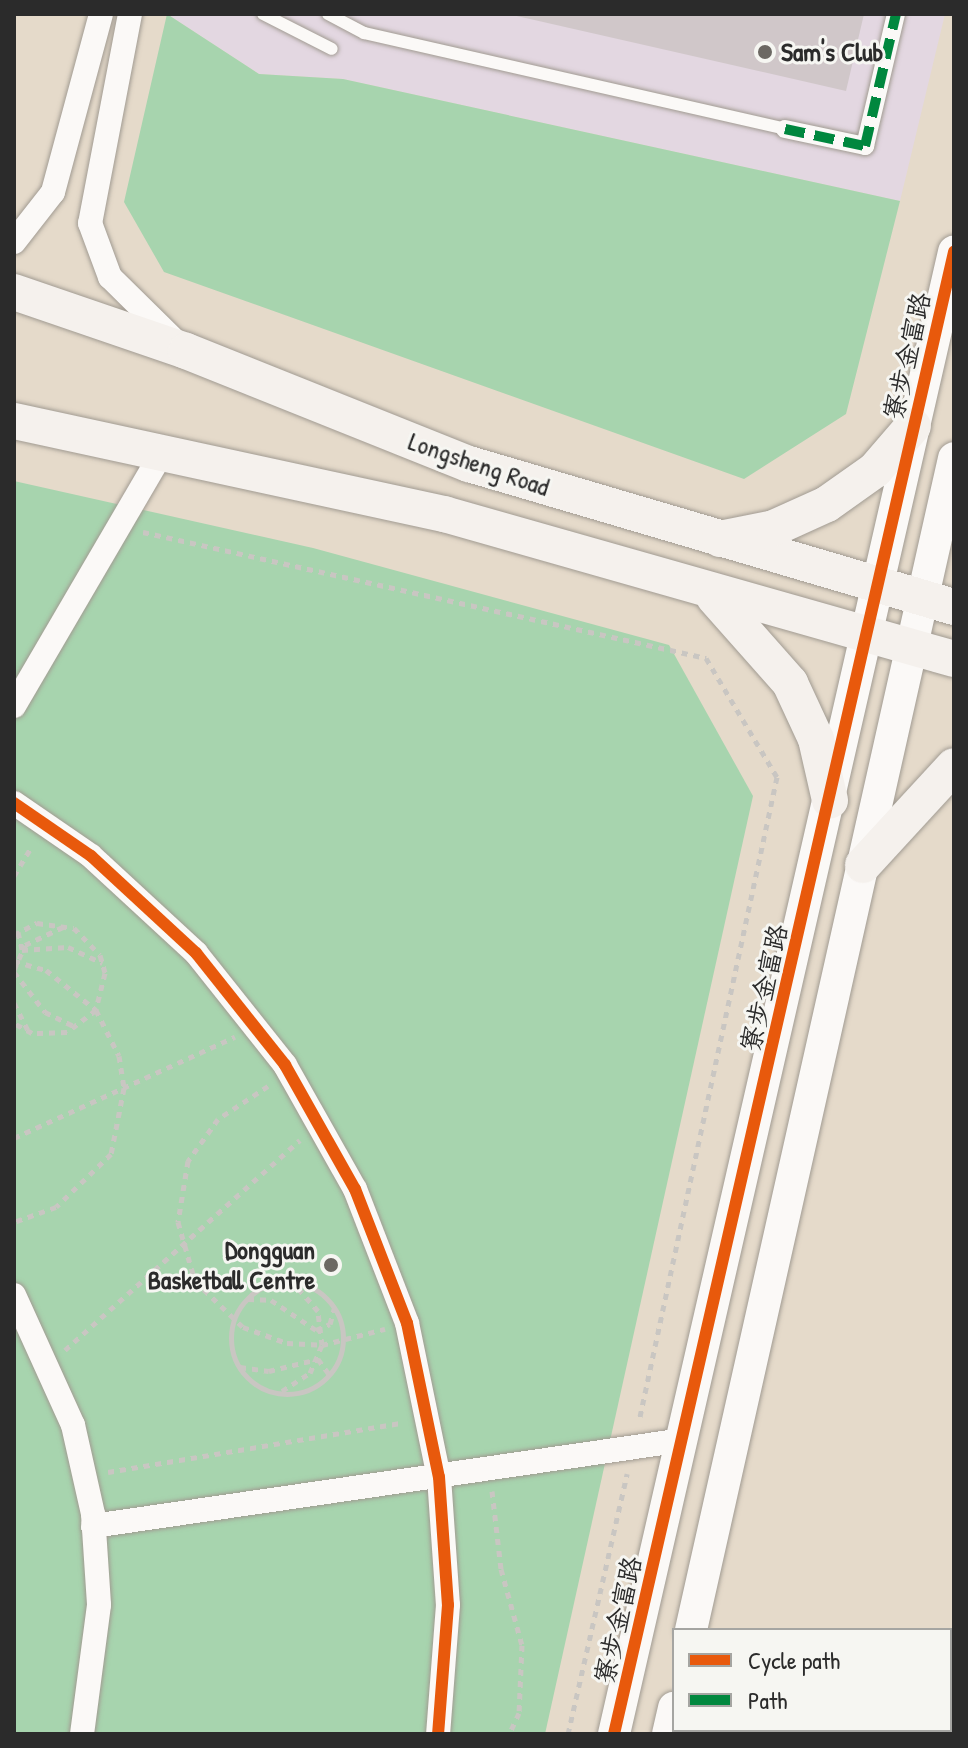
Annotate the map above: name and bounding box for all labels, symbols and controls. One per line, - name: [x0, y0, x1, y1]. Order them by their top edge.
- place label: Sam's Club: [781, 36, 883, 68]
- marker: Sam's Club: [756, 43, 774, 61]
- street label: 寮步金富路: [877, 289, 937, 423]
- street label: Longsheng Road: [405, 425, 553, 503]
- street label: 寮步金富路: [734, 921, 794, 1055]
- place label: Dongguan Basketball Centre: [148, 1234, 315, 1296]
- marker: Dongguan Basketball Centre: [322, 1256, 340, 1274]
- street label: 寮步金富路: [588, 1553, 648, 1687]
- legend: [672, 1628, 952, 1732]
- text: Cycle path: [748, 1644, 840, 1676]
- text: Path: [748, 1684, 787, 1716]

